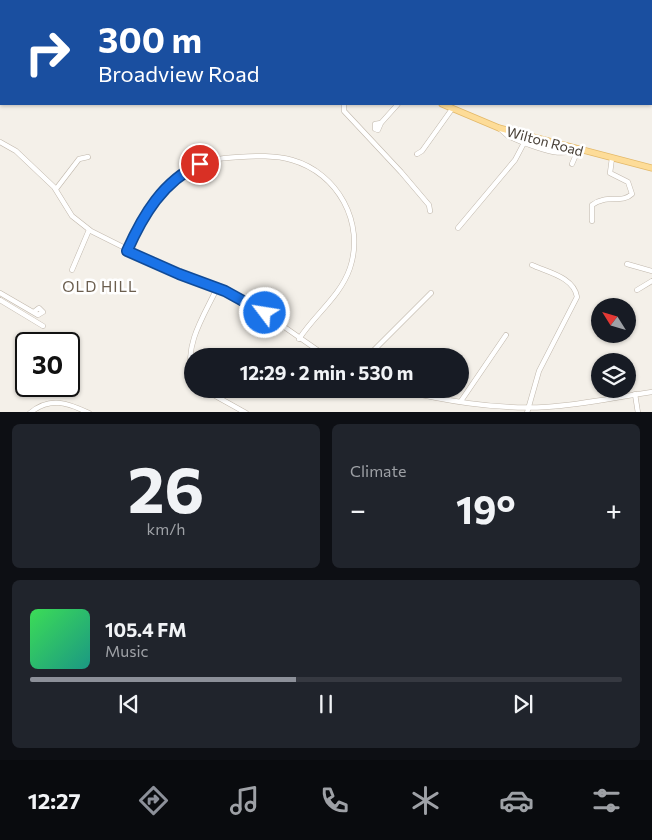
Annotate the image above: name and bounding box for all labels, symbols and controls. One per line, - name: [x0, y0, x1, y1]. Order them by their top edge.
- text: 300 m: [98, 17, 202, 60]
- icon: right: [15, 20, 80, 85]
- text: Broadview Road: [98, 60, 259, 87]
- street label: Wilton Road: [505, 123, 585, 159]
- pin: [179, 143, 221, 185]
- icon: arrive: [186, 150, 214, 178]
- district label: OLD HILL: [62, 277, 138, 295]
- position arrow: [238, 286, 290, 338]
- north arrow: [591, 298, 636, 342]
- map controls: [591, 298, 636, 398]
- speed limit sign: 30: [15, 332, 80, 397]
- button: layers: [591, 353, 636, 398]
- text: 12:29 · 2 min · 530 m: [240, 361, 413, 384]
- text: 26: [128, 447, 204, 526]
- text: Climate: [350, 461, 406, 480]
- text: 19°: [456, 485, 516, 532]
- text: −: [350, 492, 366, 526]
- text: +: [606, 492, 622, 526]
- text: km/h: [147, 519, 185, 538]
- text: 105.4 FM: [105, 618, 186, 641]
- text: Music: [105, 641, 149, 660]
- icon: previous: [115, 690, 143, 718]
- icon: pause: [312, 690, 340, 718]
- icon: next: [509, 690, 537, 718]
- icon: directions: [136, 783, 171, 818]
- icon: music: [227, 783, 262, 818]
- icon: phone: [317, 783, 352, 818]
- icon: climate: [408, 783, 443, 818]
- icon: car: [499, 783, 534, 818]
- icon: filters: [589, 783, 624, 818]
- text: 12:27: [28, 787, 81, 814]

